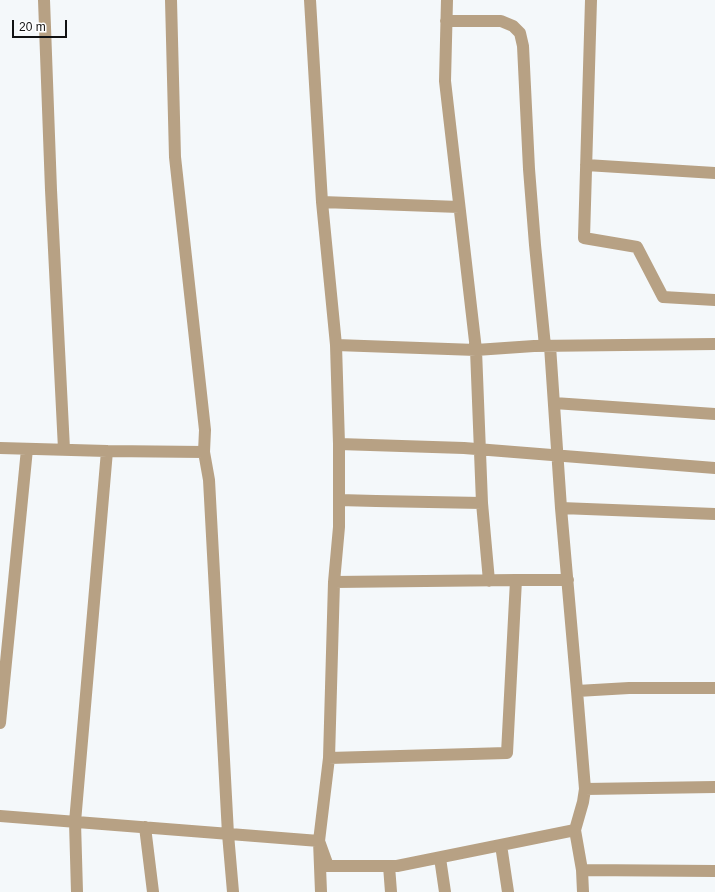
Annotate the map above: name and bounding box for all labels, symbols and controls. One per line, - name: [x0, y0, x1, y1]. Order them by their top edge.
- scale bar: [14, 12, 69, 38]
- text: 20 m: [19, 20, 46, 34]

